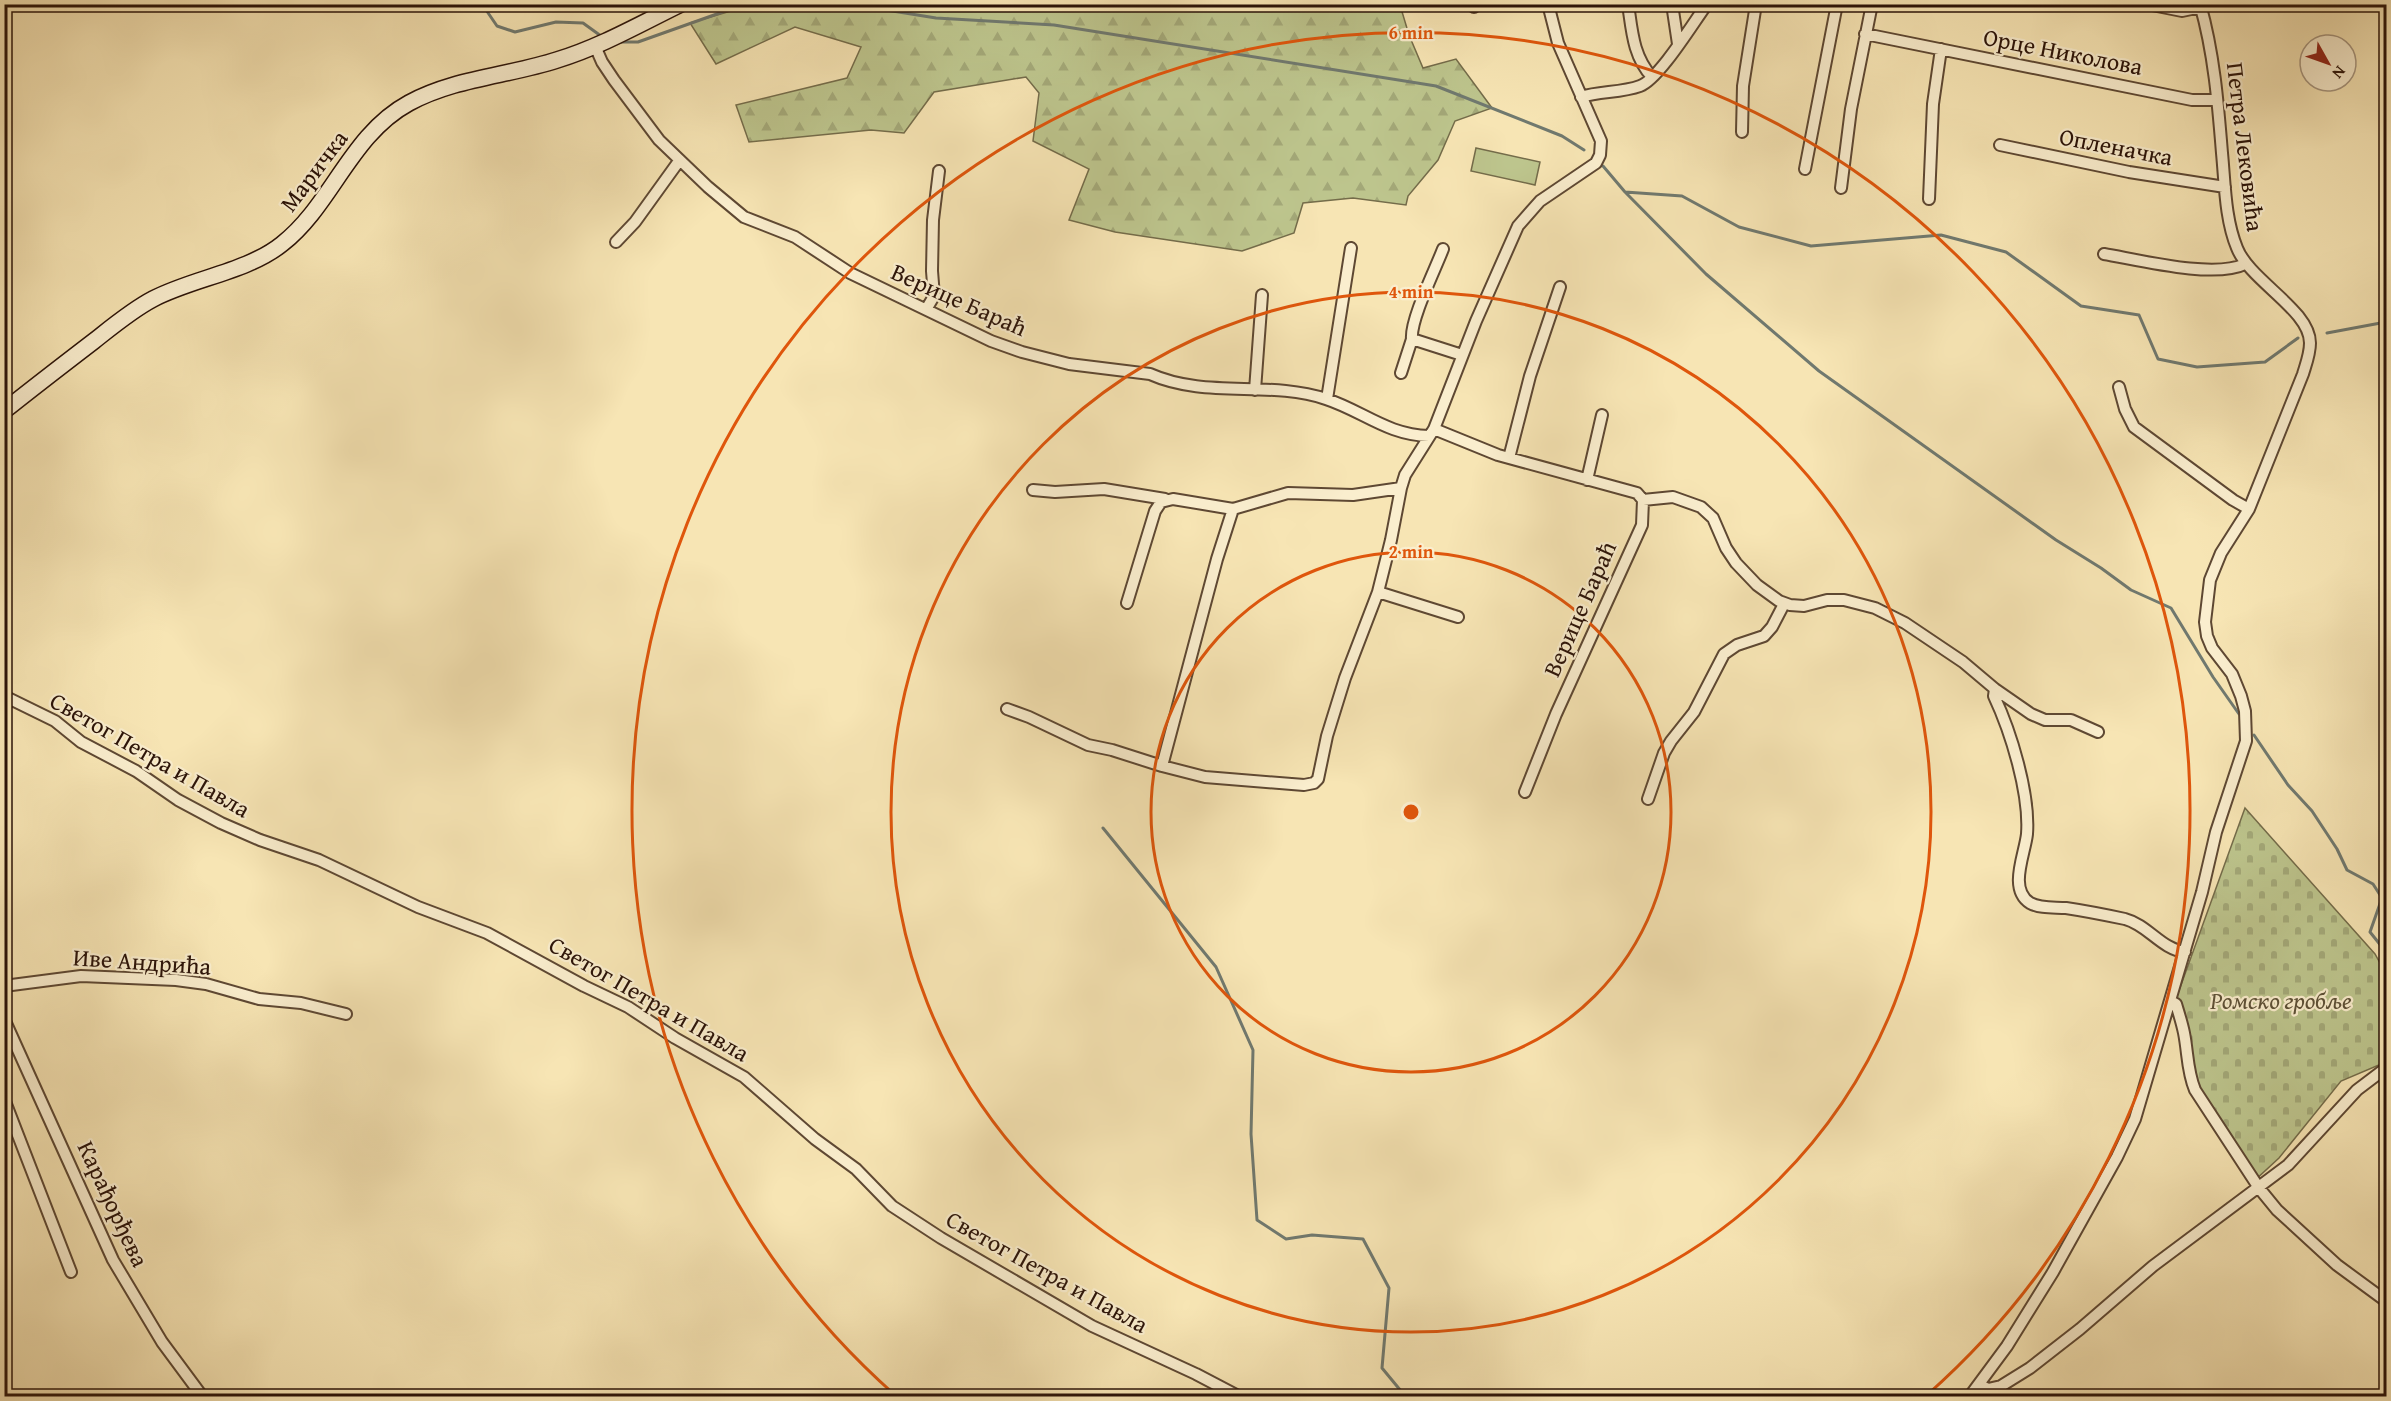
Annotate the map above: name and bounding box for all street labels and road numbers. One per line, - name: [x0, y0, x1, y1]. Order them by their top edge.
- street label: Орце Николова: [1981, 19, 2146, 84]
- street label: Петра Лековића: [2218, 60, 2273, 234]
- street label: Опленачка: [2056, 118, 2176, 175]
- street label: Маричка: [271, 122, 356, 219]
- street label: Верице Бараћ: [886, 254, 1033, 345]
- street label: Верице Бараћ: [1534, 535, 1625, 682]
- street label: Светог Петра и Павла: [44, 683, 257, 827]
- street label: Светог Петра и Павла: [543, 927, 756, 1071]
- street label: Иве Андрића: [72, 939, 213, 984]
- street label: Карађорђева: [69, 1135, 158, 1273]
- street label: Светог Петра и Павла: [940, 1201, 1155, 1342]

